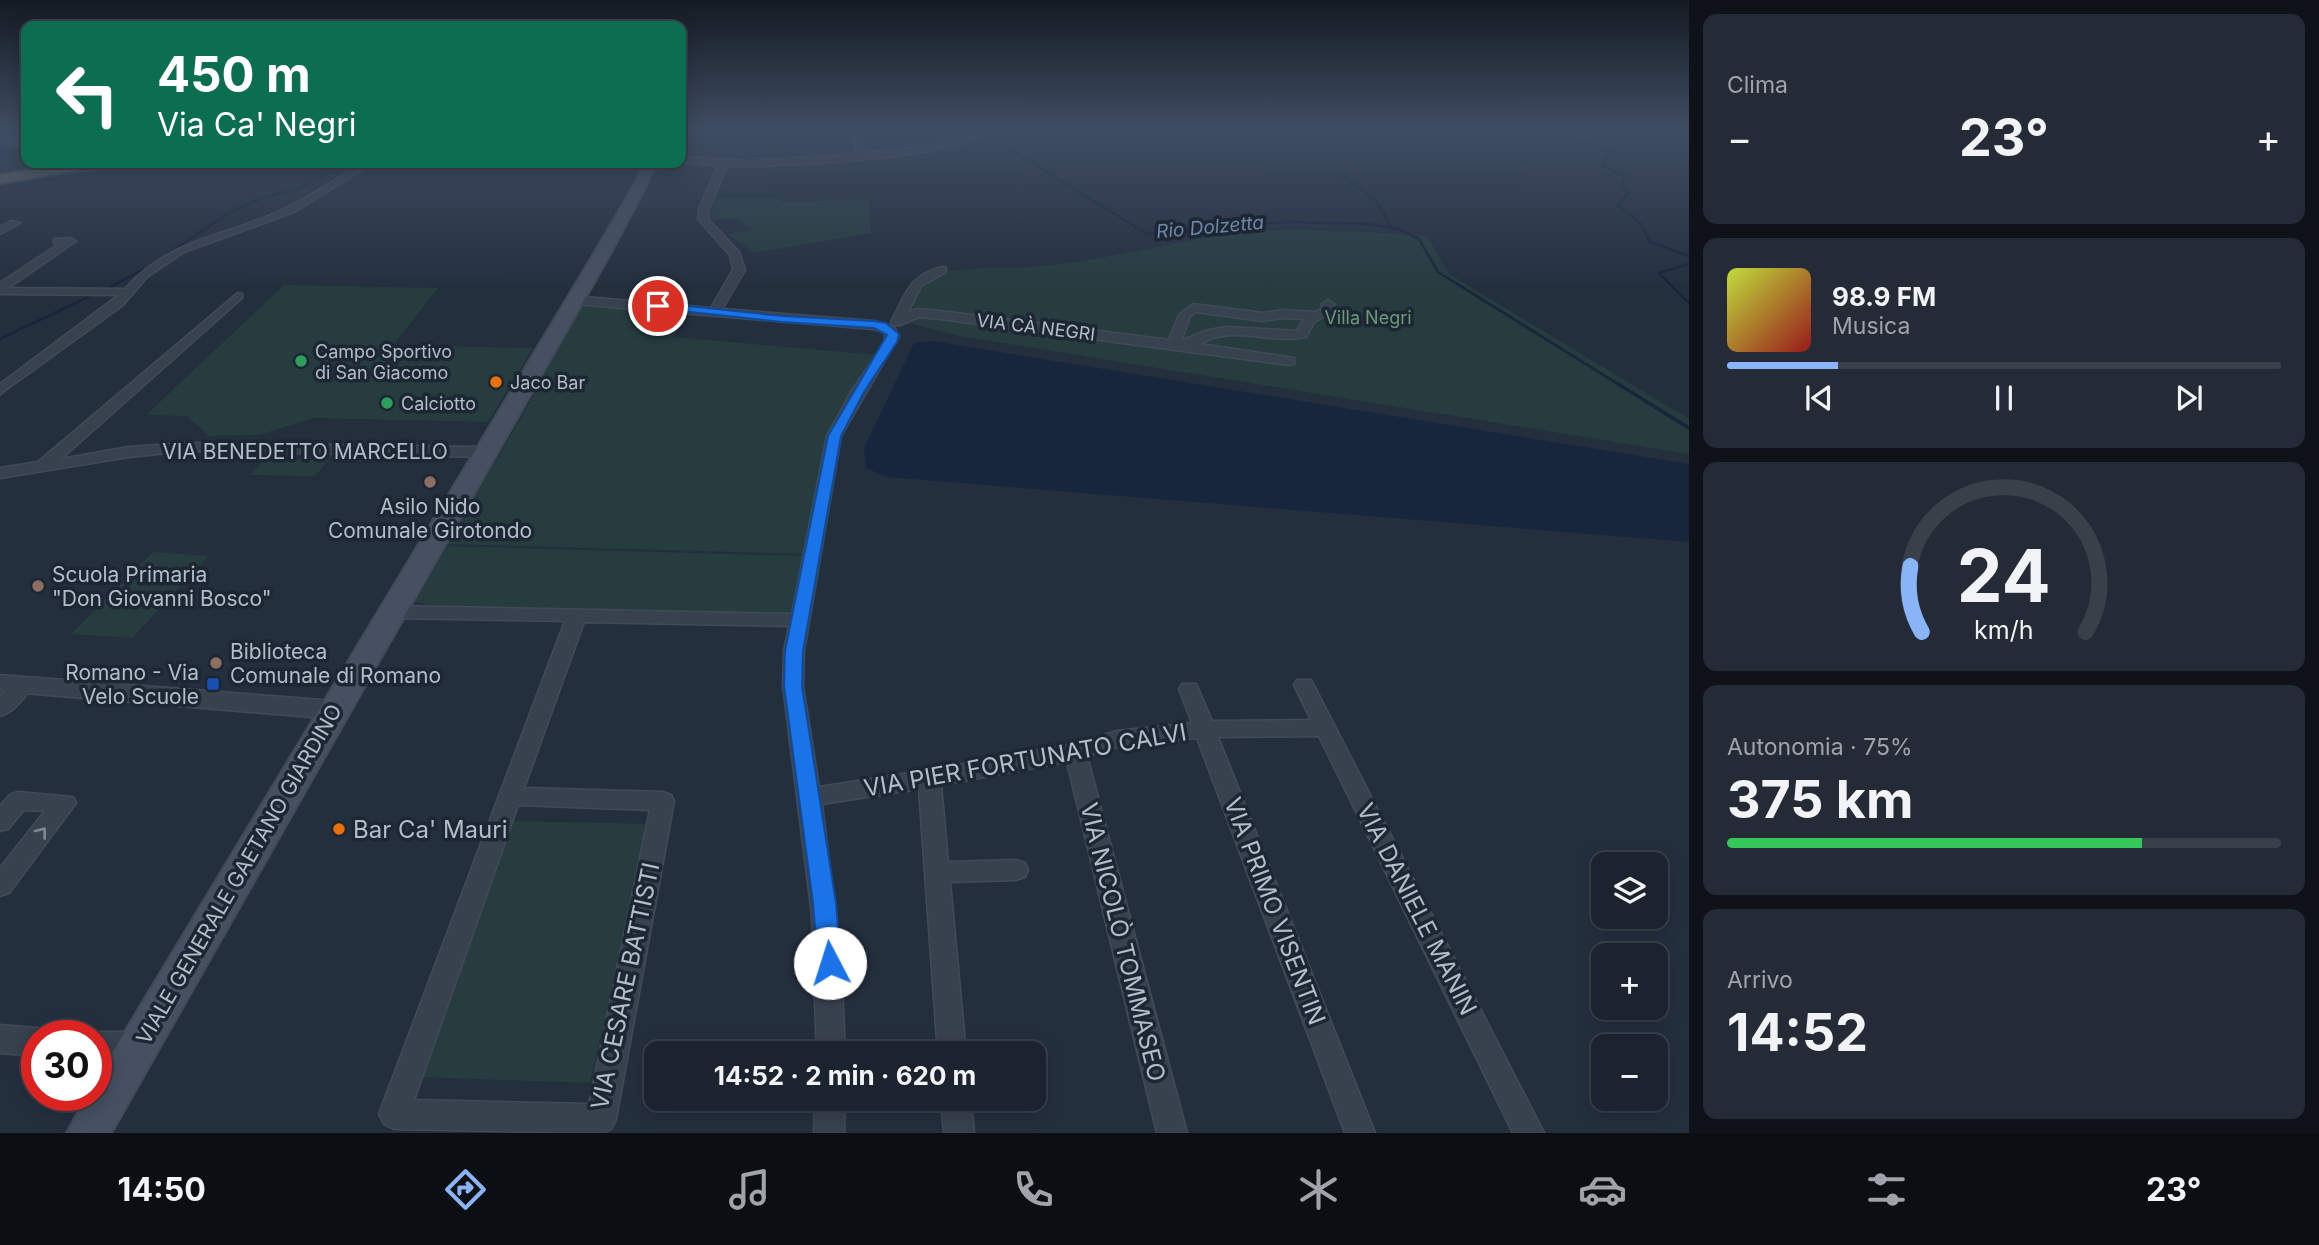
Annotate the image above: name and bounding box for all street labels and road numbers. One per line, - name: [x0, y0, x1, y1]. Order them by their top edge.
- street label: VIA CÀ NEGRI: [976, 308, 1097, 345]
- street label: VIA BENEDETTO MARCELLO: [162, 439, 448, 464]
- street label: VIALE GENERALE GAETANO GIARDINO: [131, 700, 347, 1048]
- street label: VIA PIER FORTUNATO CALVI: [861, 717, 1189, 803]
- street label: VIA PRIMO VISENTIN: [1218, 793, 1332, 1029]
- street label: VIA DANIELE MANIN: [1351, 798, 1483, 1020]
- street label: VIA NICOLÒ TOMMASEO: [1074, 800, 1172, 1084]
- street label: VIA CESARE BATTISTI: [585, 860, 665, 1112]

